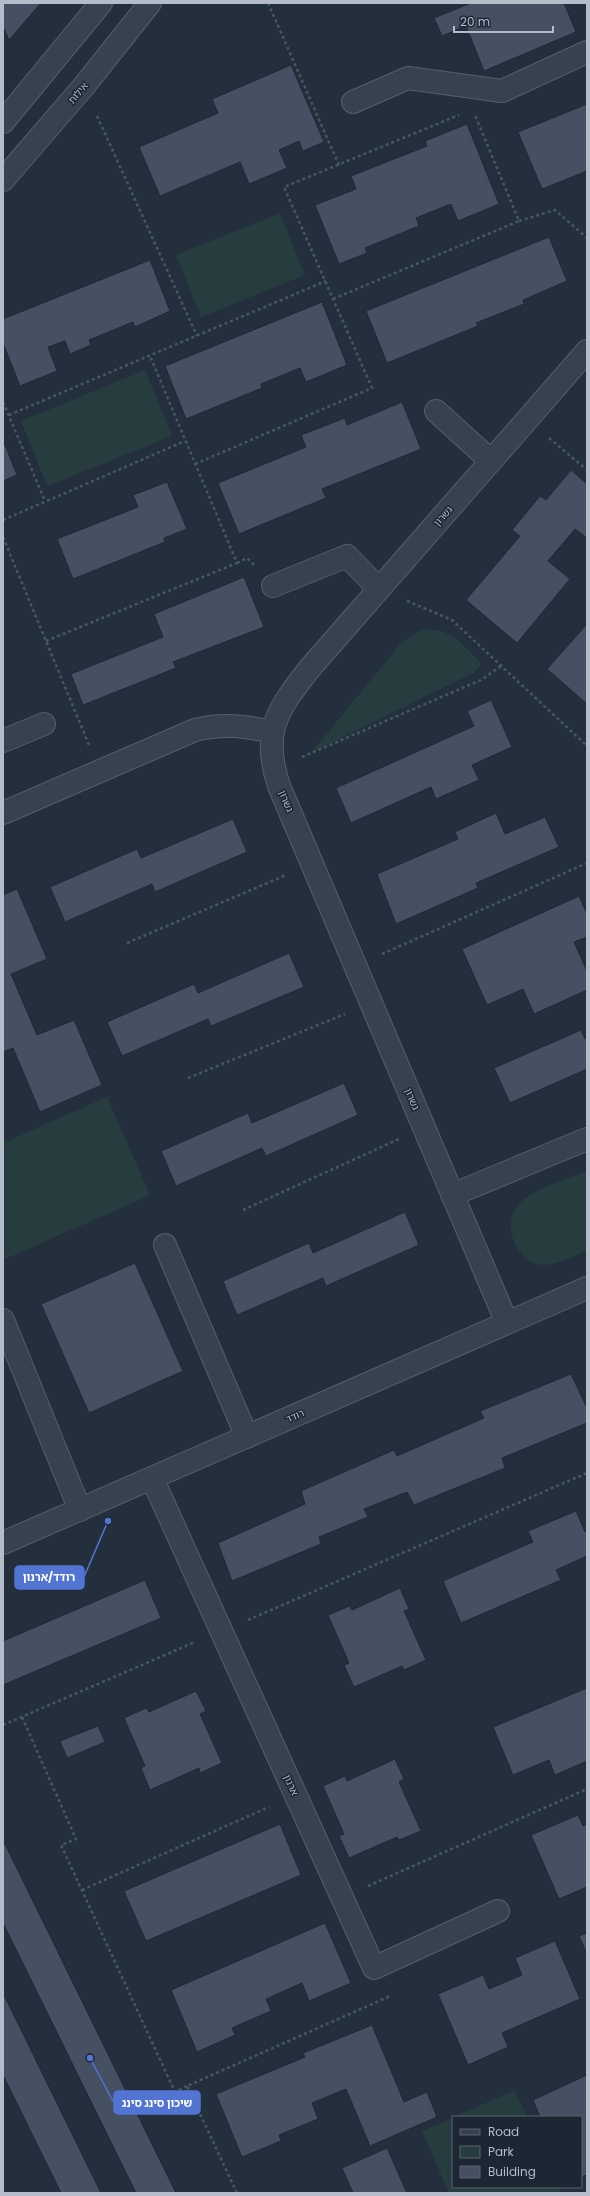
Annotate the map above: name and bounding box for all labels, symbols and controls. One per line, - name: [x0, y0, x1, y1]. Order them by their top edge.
- scale bar: [454, 8, 553, 34]
- text: 20 m: [460, 13, 490, 30]
- street label: אילות: [64, 79, 92, 107]
- street label: גשרון: [430, 502, 456, 529]
- street label: גשרון: [275, 788, 297, 815]
- street label: גשרון: [401, 1086, 423, 1113]
- street label: רודד: [283, 1405, 307, 1427]
- callout: רודד/ארנון: [15, 1566, 84, 1589]
- text: רודד/ארנון: [23, 1569, 75, 1585]
- street label: ארנון: [280, 1772, 302, 1798]
- callout: שיכון סינג סינג: [114, 2091, 200, 2114]
- text: שיכון סינג סינג: [122, 2095, 193, 2111]
- legend: [452, 2116, 582, 2188]
- text: Road: [488, 2123, 519, 2140]
- text: Park: [488, 2143, 515, 2160]
- text: Building: [488, 2163, 536, 2180]

